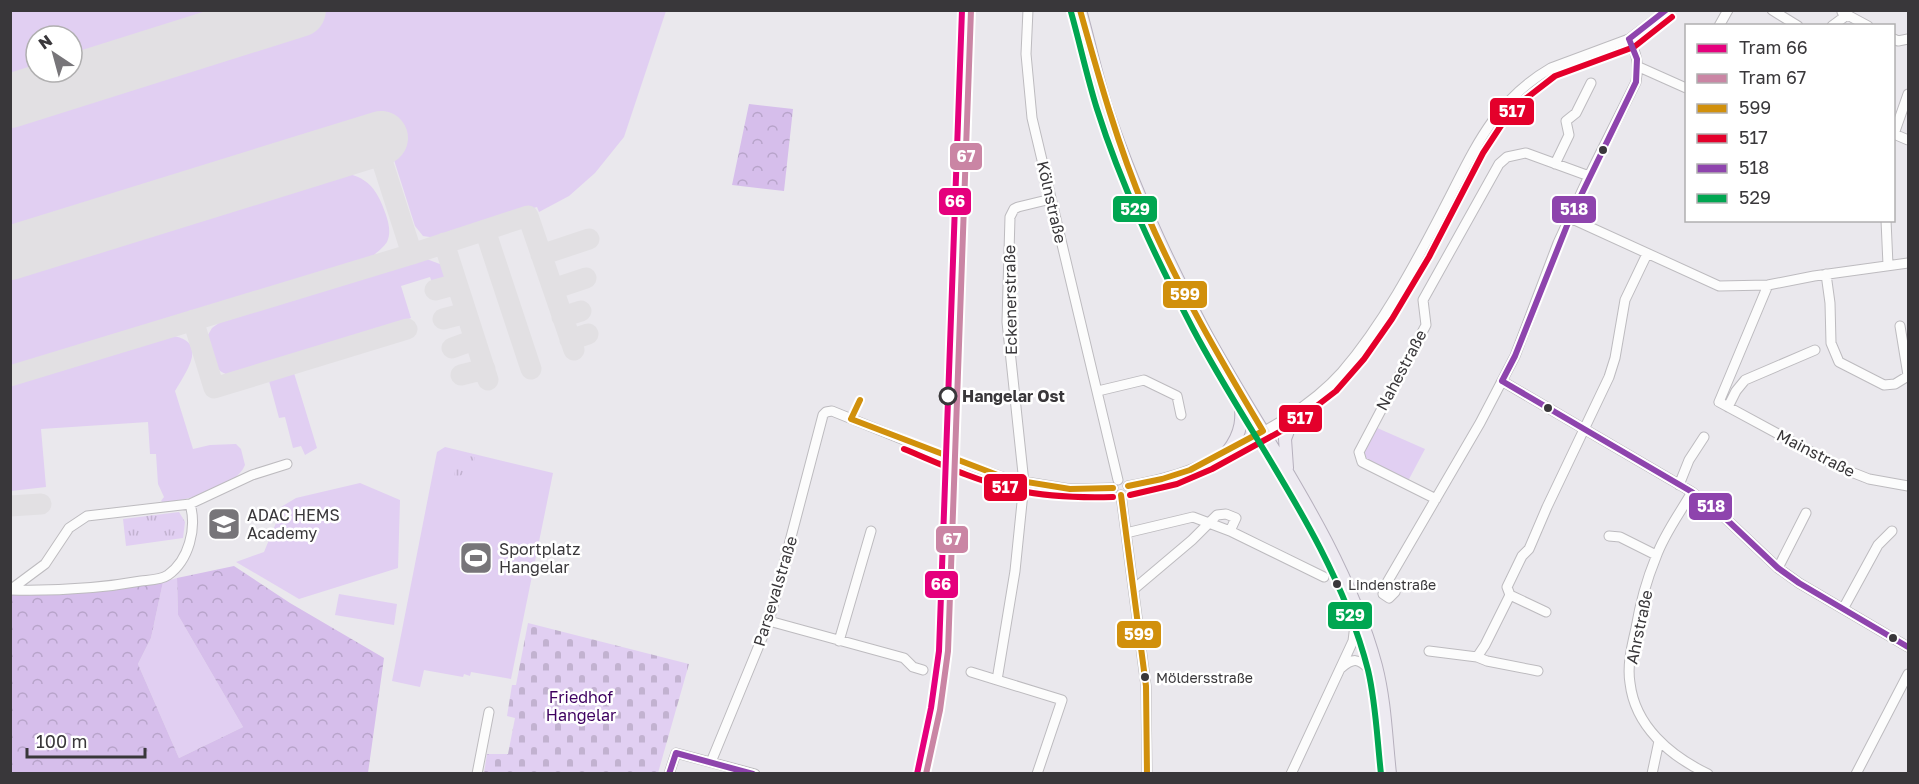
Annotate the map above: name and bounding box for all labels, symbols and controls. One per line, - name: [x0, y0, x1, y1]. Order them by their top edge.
- north arrow: [24, 24, 84, 84]
- legend: [1685, 24, 1895, 222]
- text: N: [34, 30, 56, 54]
- text: Tram 66: [1739, 36, 1808, 58]
- text: Tram 67: [1739, 66, 1806, 88]
- text: 599: [1739, 96, 1771, 118]
- line badge: 517: [1489, 97, 1535, 126]
- text: 517: [1499, 101, 1526, 121]
- text: 517: [1739, 126, 1768, 148]
- line badge: 67: [949, 142, 983, 171]
- unlabelled marker: [1597, 144, 1609, 156]
- text: 67: [957, 146, 976, 166]
- text: 518: [1739, 156, 1769, 178]
- street label: Kölnstraße: [1033, 159, 1071, 245]
- text: 529: [1739, 186, 1771, 208]
- line badge: 66: [938, 187, 972, 216]
- text: 66: [945, 191, 965, 211]
- line badge: 529: [1112, 195, 1158, 223]
- line badge: 518: [1551, 195, 1597, 224]
- text: 529: [1120, 199, 1150, 219]
- text: 518: [1560, 199, 1588, 219]
- street label: Eckenerstraße: [999, 245, 1021, 355]
- line badge: 599: [1162, 280, 1208, 309]
- text: 599: [1170, 284, 1200, 304]
- street label: Nahestraße: [1371, 326, 1431, 414]
- place label: Hangelar Ost: [962, 386, 1065, 406]
- marker: Hangelar Ost: [939, 387, 957, 405]
- unlabelled marker: [1542, 402, 1554, 414]
- line badge: 517: [1278, 404, 1323, 433]
- text: 517: [1287, 408, 1314, 428]
- street label: Mainstraße: [1773, 425, 1859, 481]
- line badge: 517: [983, 473, 1028, 502]
- text: 517: [992, 477, 1019, 497]
- line badge: 518: [1688, 492, 1733, 521]
- text: 518: [1697, 496, 1725, 516]
- place label: ADAC HEMS Academy: [247, 505, 340, 543]
- school or university icon: ADAC HEMS Academy: [206, 506, 242, 542]
- line badge: 67: [935, 525, 969, 554]
- text: 67: [943, 529, 962, 549]
- street label: Parsevalstraße: [749, 533, 801, 649]
- place label: Sportplatz Hangelar: [499, 539, 580, 577]
- sports icon: Sportplatz Hangelar: [458, 540, 494, 576]
- line badge: 66: [924, 570, 959, 599]
- text: 66: [931, 574, 951, 594]
- place label: Lindenstraße: [1348, 576, 1436, 593]
- marker: Lindenstraße: [1331, 578, 1343, 590]
- street label: Ahrstraße: [1621, 588, 1657, 666]
- line badge: 529: [1327, 601, 1373, 630]
- text: 529: [1335, 605, 1365, 625]
- line badge: 599: [1116, 620, 1162, 649]
- text: 599: [1124, 624, 1154, 644]
- unlabelled marker: [1887, 632, 1899, 644]
- place label: Möldersstraße: [1156, 669, 1253, 686]
- marker: Möldersstraße: [1139, 671, 1151, 683]
- park label: Friedhof Hangelar: [546, 687, 616, 725]
- scale bar: [27, 721, 146, 759]
- text: 100 m: [36, 730, 87, 752]

